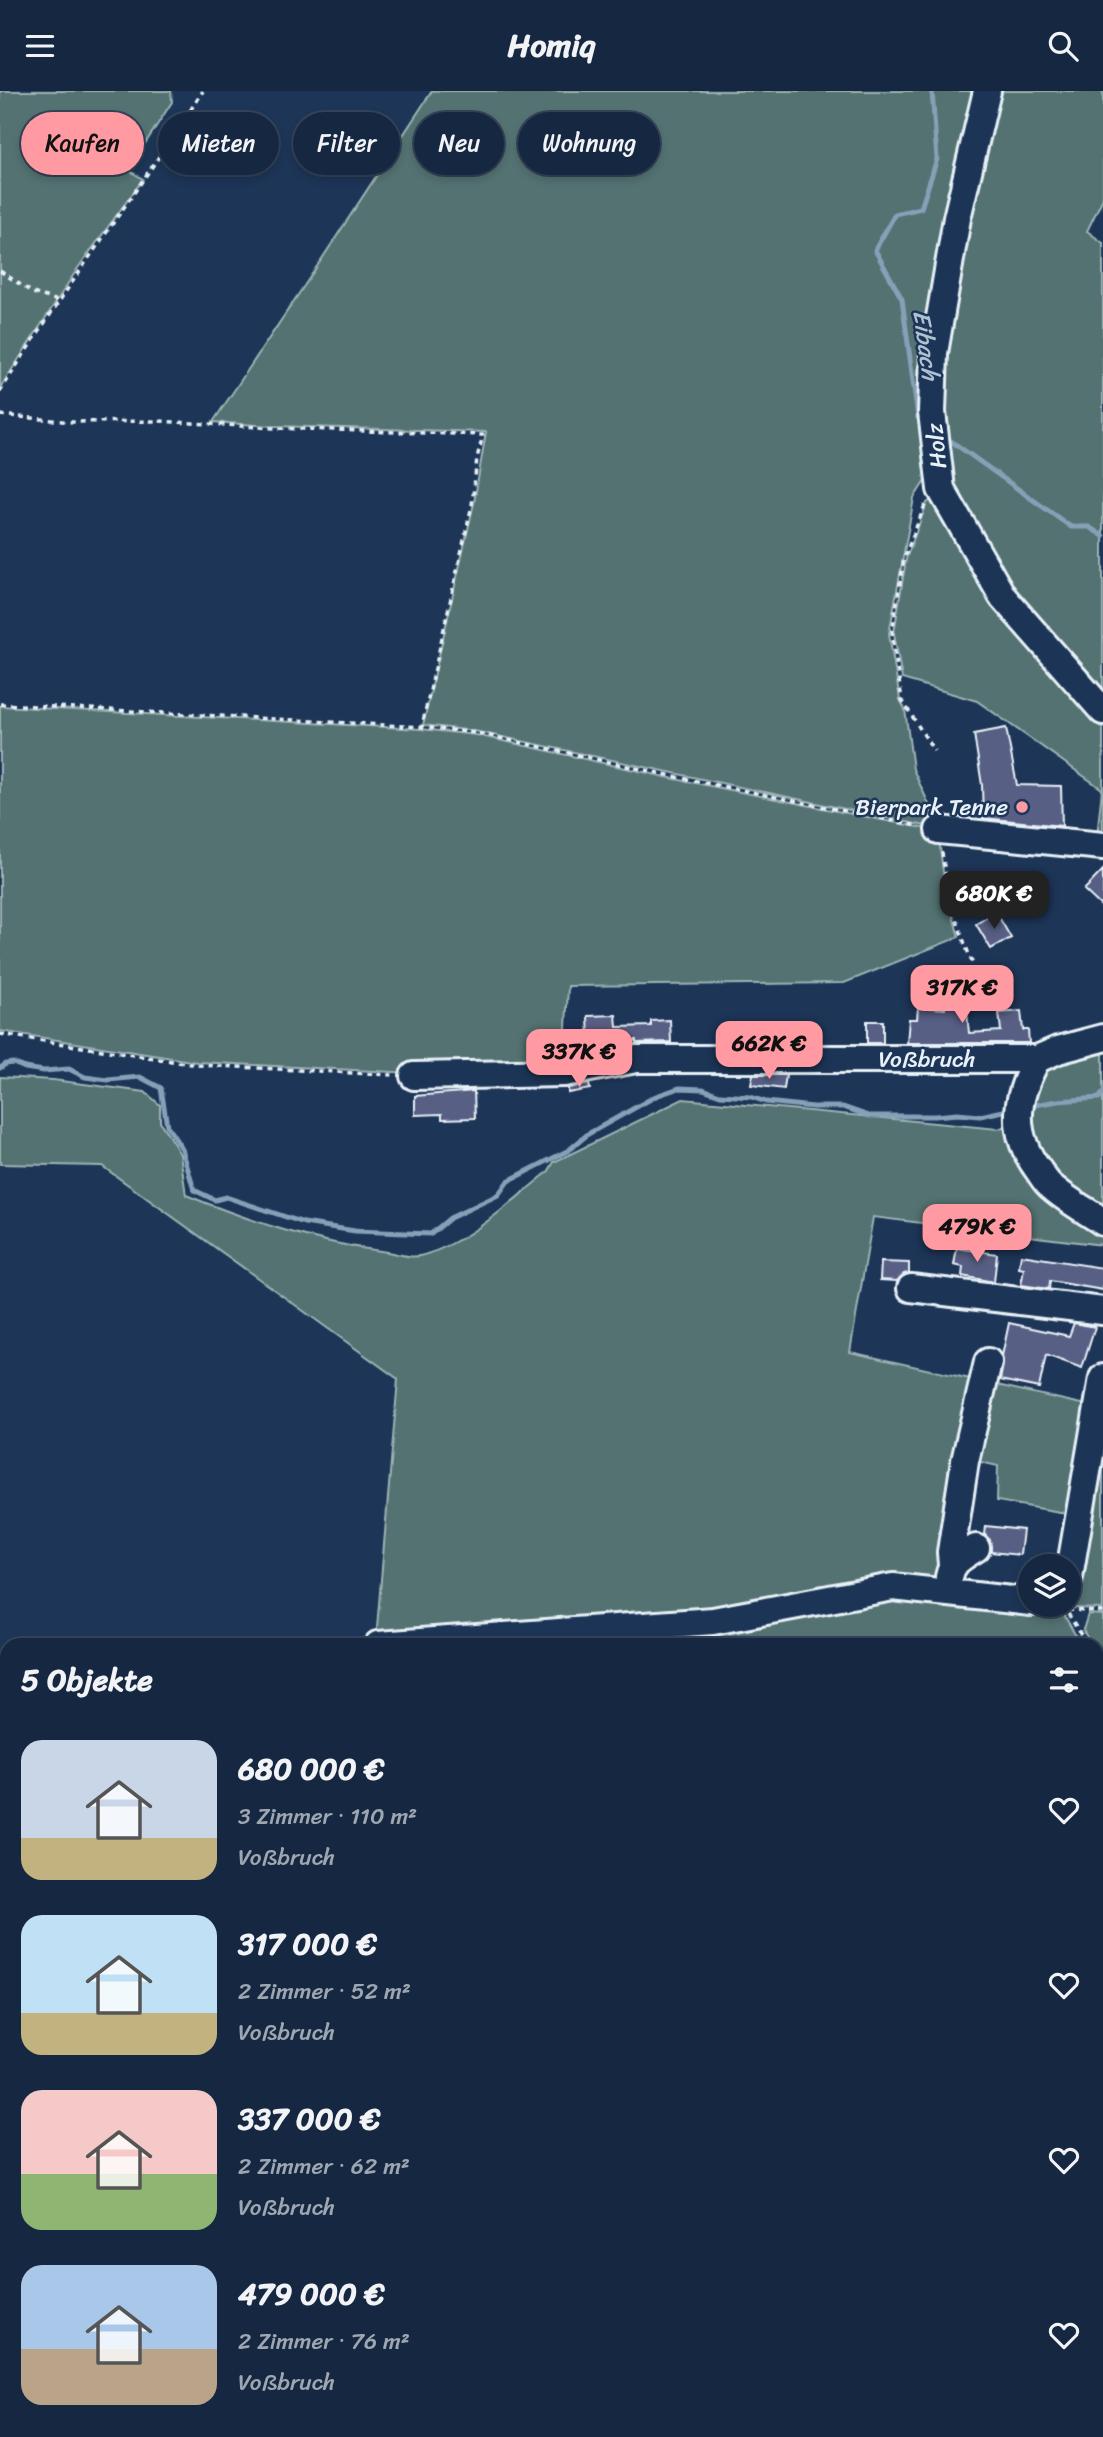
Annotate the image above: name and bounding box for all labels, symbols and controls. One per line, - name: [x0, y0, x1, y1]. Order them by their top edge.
- text: Homiq: [508, 17, 595, 74]
- icon: menu: [21, 27, 59, 65]
- icon: search: [1044, 27, 1082, 65]
- chip: Kaufen: [21, 112, 144, 175]
- chip: Mieten: [158, 112, 279, 175]
- chip: Filter: [293, 112, 400, 175]
- chip: Neu: [414, 112, 504, 175]
- chip: Wohnung: [518, 112, 660, 175]
- water label: Eibach: [900, 308, 952, 385]
- street label: Holz: [914, 420, 959, 471]
- place label: Bierpark Tenne: [855, 787, 1008, 828]
- marker: Bierpark Tenne: [1014, 799, 1030, 815]
- pin: 680K €: [937, 871, 1051, 931]
- text: 680K €: [956, 873, 1032, 914]
- pin: 317K €: [905, 965, 1019, 1025]
- text: 317K €: [927, 967, 997, 1008]
- pin: 662K €: [712, 1021, 826, 1081]
- text: 662K €: [732, 1023, 806, 1064]
- pin: 337K €: [522, 1030, 636, 1089]
- text: 337K €: [542, 1031, 616, 1072]
- street label: Voßbruch: [878, 1039, 976, 1080]
- pin: 479K €: [920, 1205, 1034, 1264]
- text: 479K €: [939, 1206, 1015, 1247]
- map controls: [1018, 1554, 1081, 1617]
- button: layers: [1018, 1554, 1081, 1617]
- text: 5 Objekte: [21, 1653, 153, 1707]
- icon: filters: [1045, 1661, 1083, 1699]
- text: 680 000 €: [238, 1742, 385, 1796]
- icon: home: [77, 1768, 161, 1852]
- icon: heart: [1045, 1791, 1083, 1829]
- text: 3 Zimmer · 110 m²: [238, 1796, 417, 1837]
- text: Voßbruch: [238, 1837, 335, 1878]
- text: 317 000 €: [238, 1917, 377, 1971]
- icon: home: [77, 1943, 161, 2027]
- icon: heart: [1045, 1966, 1083, 2004]
- text: 2 Zimmer · 52 m²: [238, 1971, 411, 2012]
- text: Voßbruch: [238, 2012, 335, 2053]
- text: 337 000 €: [238, 2092, 380, 2146]
- icon: home: [77, 2118, 161, 2202]
- icon: heart: [1045, 2141, 1083, 2179]
- text: 2 Zimmer · 62 m²: [238, 2146, 410, 2187]
- text: Voßbruch: [238, 2187, 335, 2228]
- text: 479 000 €: [238, 2267, 385, 2321]
- icon: home: [77, 2293, 161, 2377]
- icon: heart: [1045, 2316, 1083, 2354]
- text: 2 Zimmer · 76 m²: [238, 2321, 410, 2362]
- text: Voßbruch: [238, 2362, 335, 2403]

